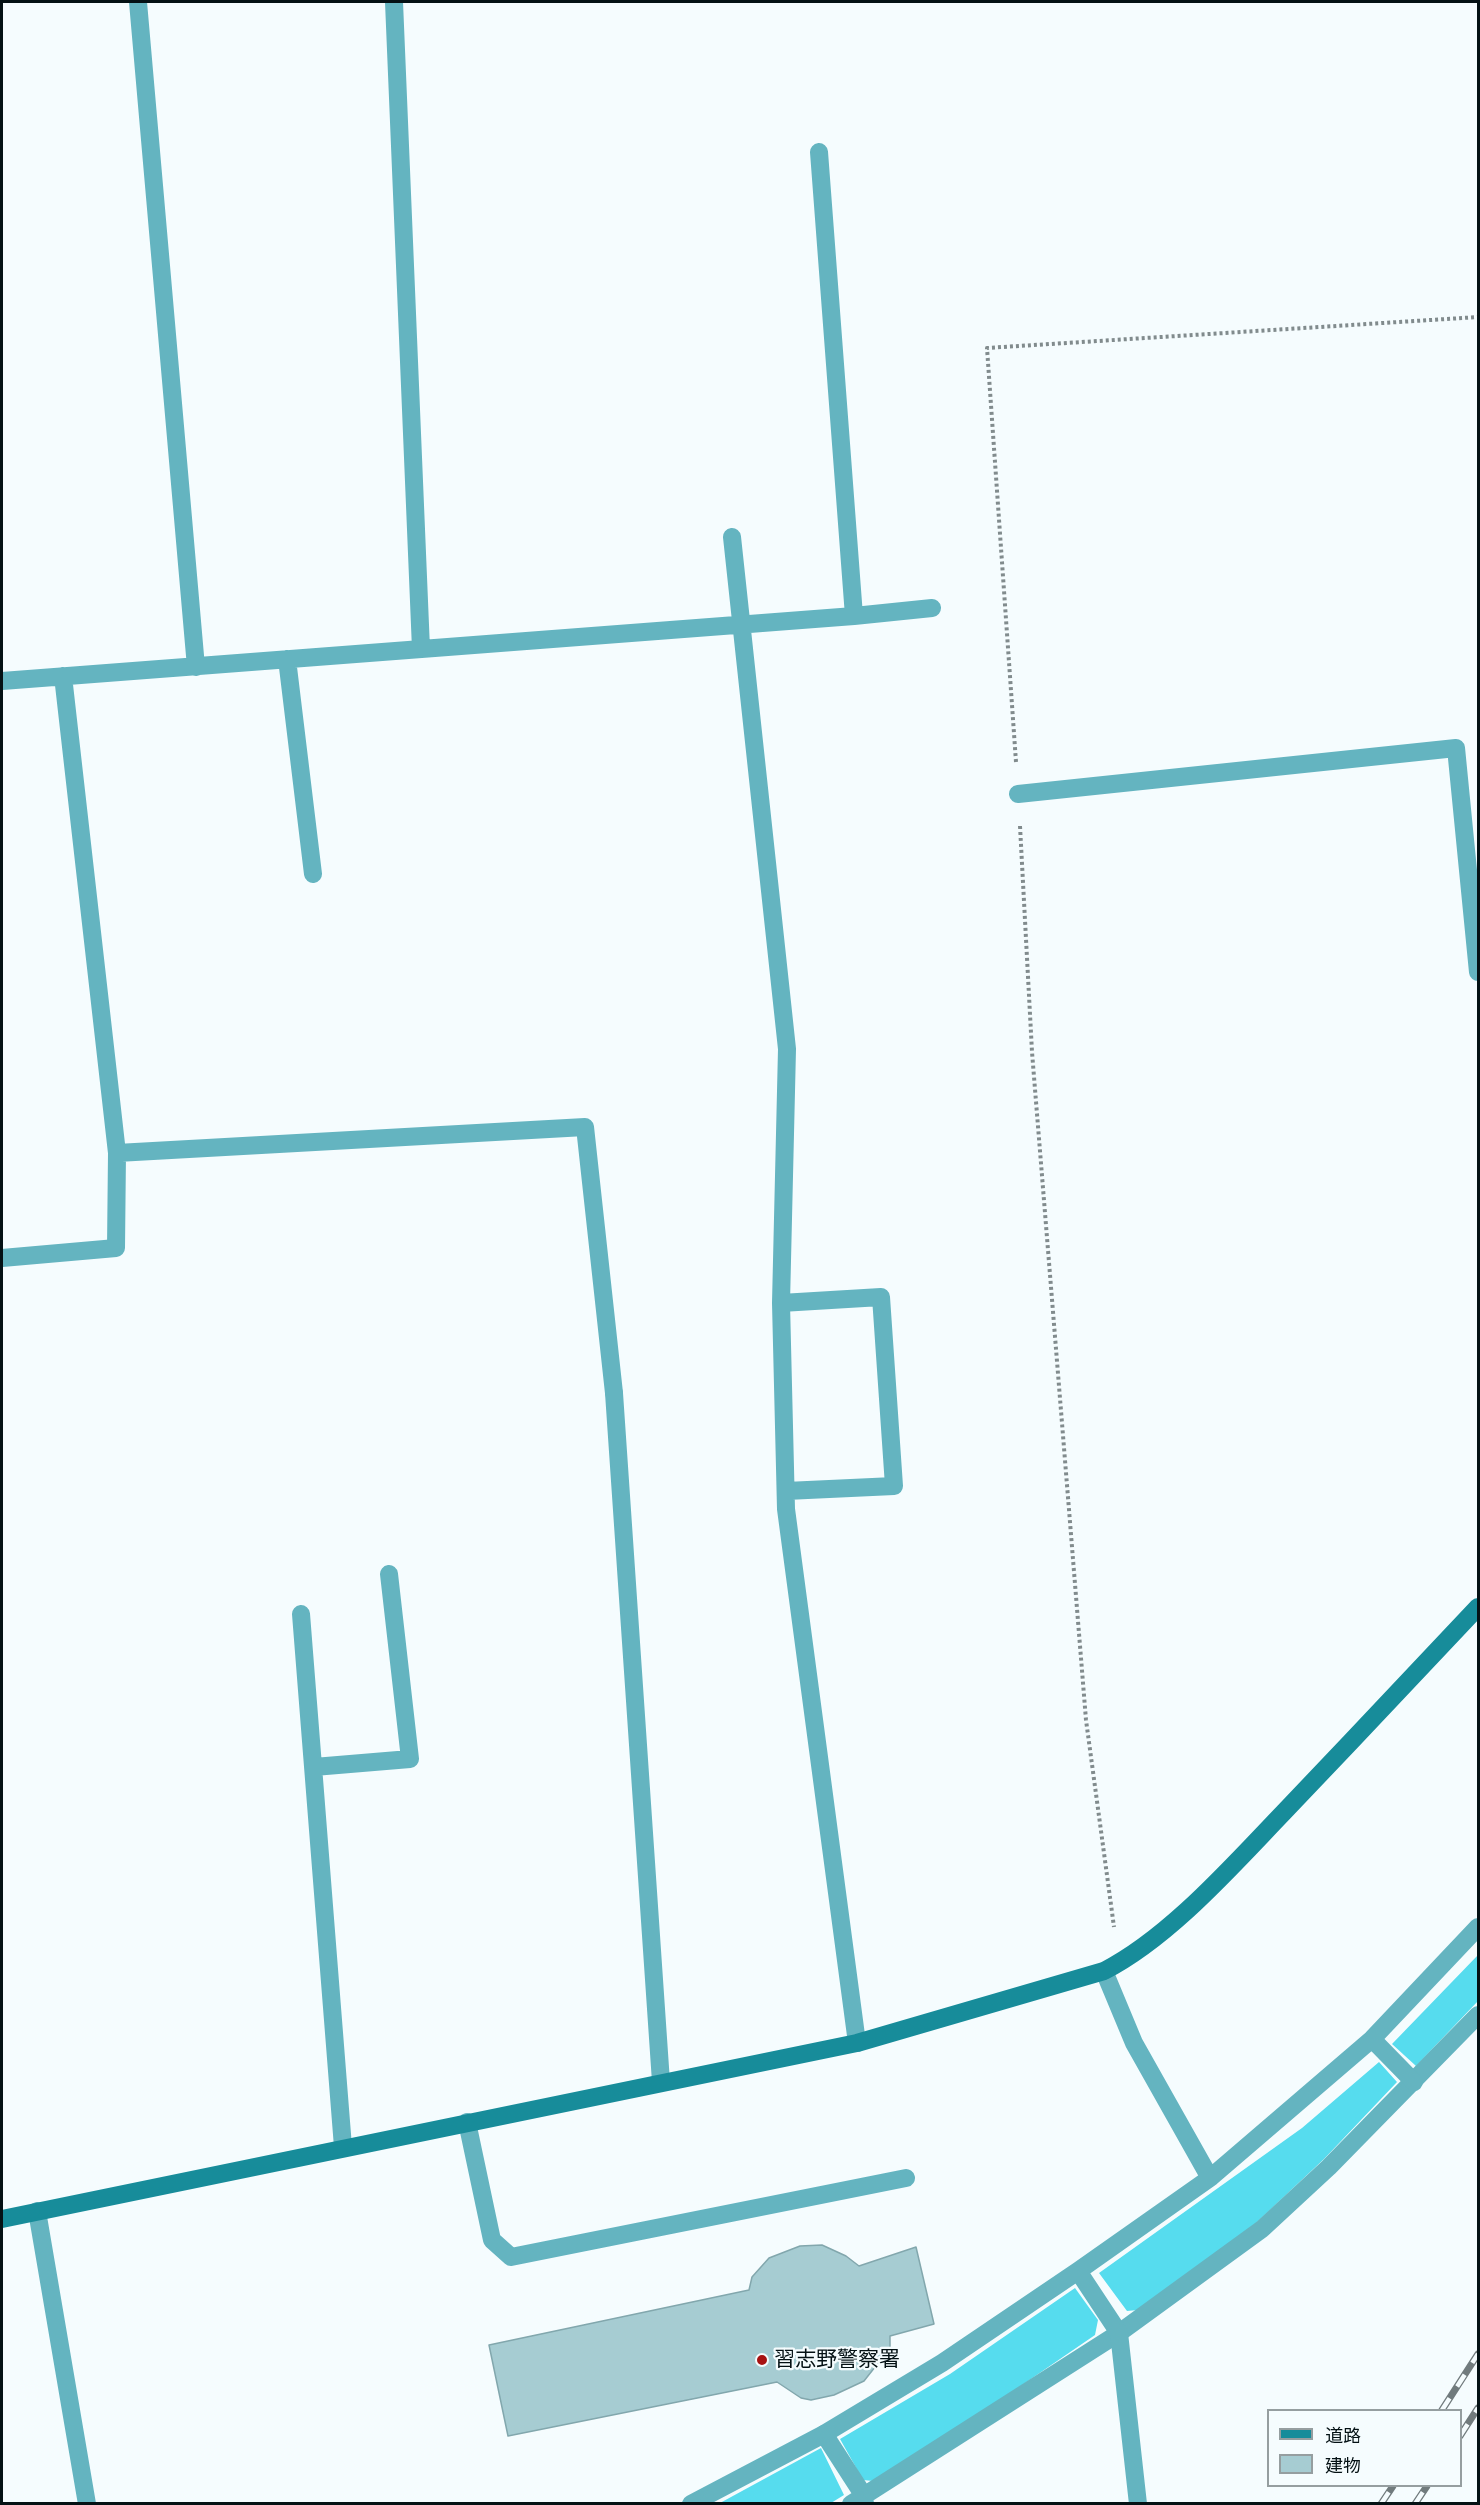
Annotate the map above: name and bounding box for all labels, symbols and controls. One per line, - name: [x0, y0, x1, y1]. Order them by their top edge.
- place label: 習志野警察署: [774, 2347, 900, 2373]
- marker: 習志野警察署: [755, 2353, 769, 2367]
- legend: [1267, 2409, 1462, 2487]
- text: 道路: [1325, 2424, 1361, 2448]
- text: 建物: [1325, 2454, 1361, 2478]

